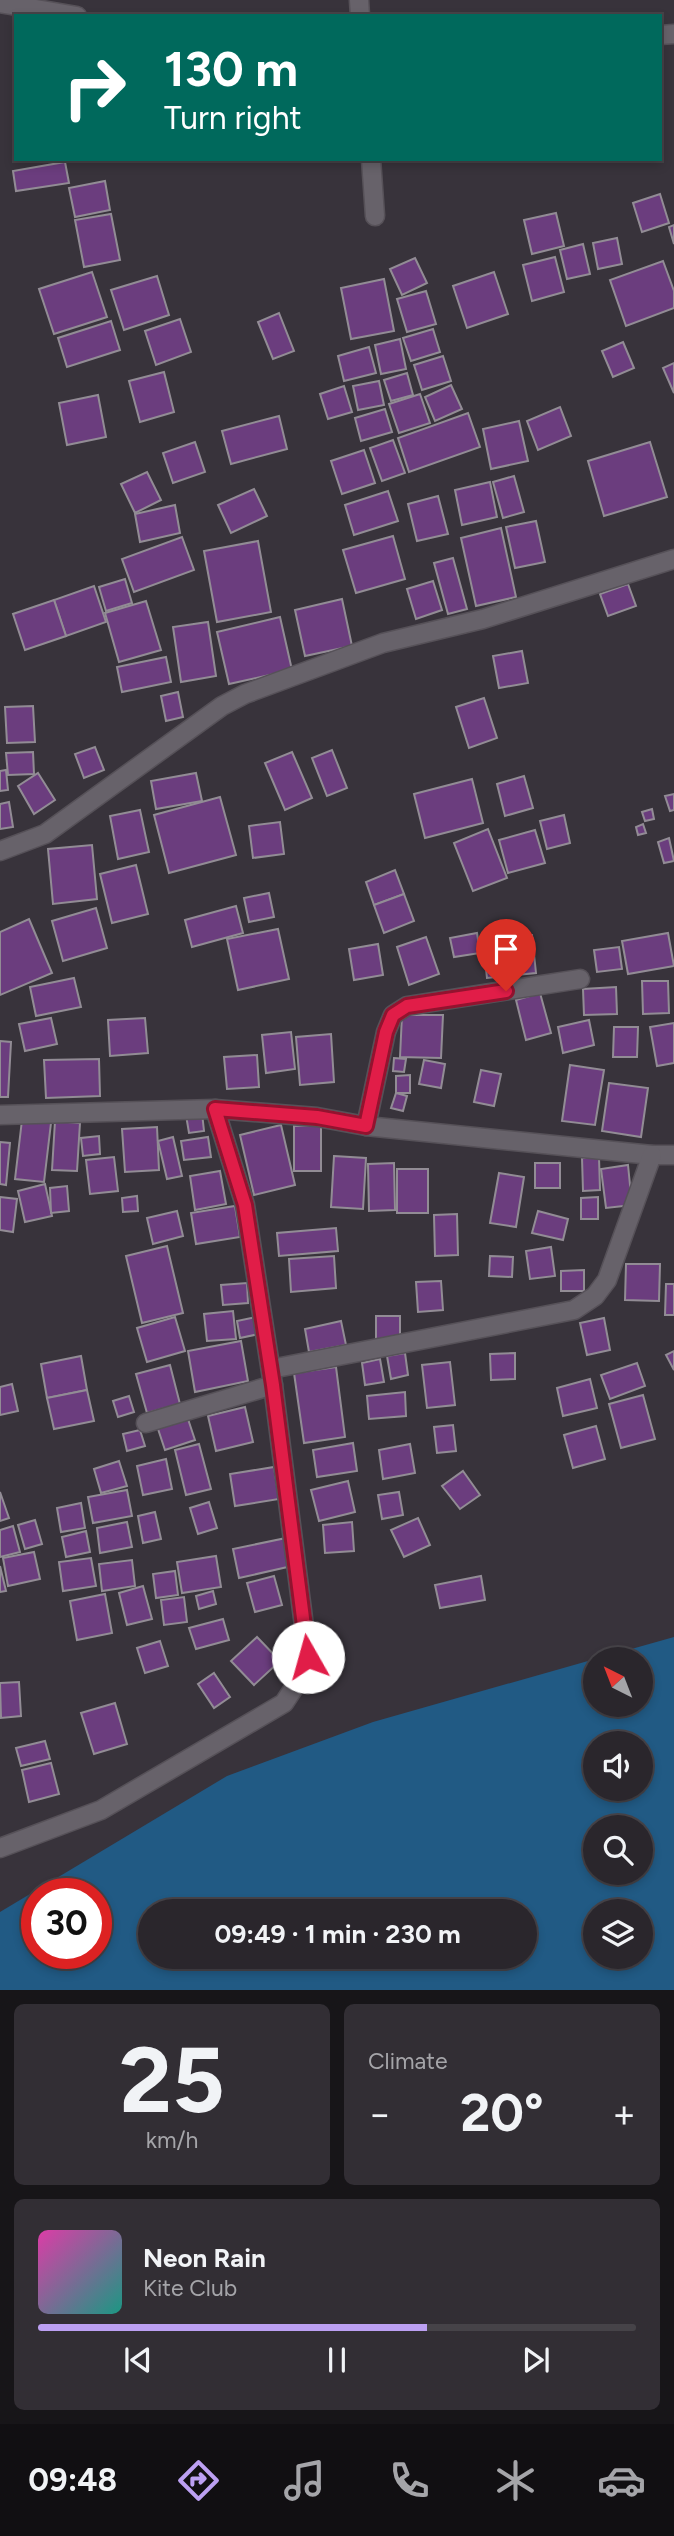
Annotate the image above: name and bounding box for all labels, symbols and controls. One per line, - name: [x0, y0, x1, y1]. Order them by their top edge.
- text: 130 m: [164, 39, 298, 98]
- icon: right: [49, 42, 140, 133]
- text: Turn right: [164, 99, 302, 137]
- pin: [476, 919, 536, 991]
- icon: arrive: [487, 930, 525, 968]
- position arrow: [271, 1620, 345, 1694]
- north arrow: [583, 1647, 653, 1717]
- map controls: [583, 1647, 653, 1969]
- button: sound: [583, 1731, 653, 1801]
- button: search: [583, 1815, 653, 1885]
- speed limit sign: 30: [21, 1878, 112, 1969]
- button: layers: [583, 1899, 653, 1969]
- text: 09:49 · 1 min · 230 m: [214, 1918, 461, 1950]
- text: 25: [119, 2026, 225, 2135]
- text: Climate: [368, 2047, 447, 2075]
- text: 20°: [460, 2082, 544, 2144]
- text: −: [368, 2091, 392, 2137]
- text: +: [612, 2091, 636, 2137]
- text: km/h: [146, 2126, 198, 2154]
- text: Neon Rain: [143, 2242, 266, 2274]
- text: Kite Club: [143, 2274, 237, 2302]
- icon: previous: [119, 2341, 157, 2379]
- icon: pause: [318, 2341, 356, 2379]
- icon: next: [517, 2341, 555, 2379]
- icon: directions: [174, 2456, 223, 2505]
- icon: music: [280, 2456, 329, 2505]
- icon: phone: [385, 2456, 434, 2505]
- icon: climate: [491, 2456, 540, 2505]
- icon: car: [597, 2456, 646, 2505]
- text: 09:48: [28, 2461, 117, 2499]

